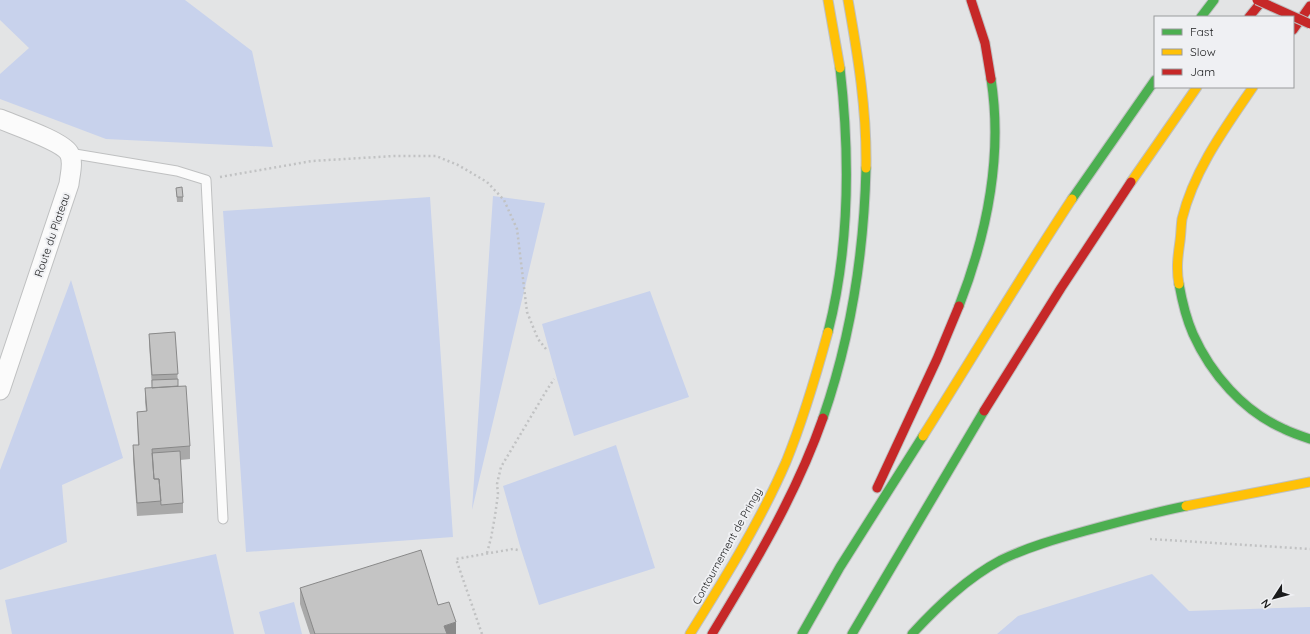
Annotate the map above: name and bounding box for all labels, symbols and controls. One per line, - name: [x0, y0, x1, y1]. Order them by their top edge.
- legend: [1154, 16, 1294, 88]
- text: Fast: [1190, 24, 1214, 39]
- text: Slow: [1190, 44, 1216, 59]
- text: Jam: [1190, 64, 1215, 79]
- street label: Route du Plateau: [31, 191, 73, 279]
- street label: Contournement de Pringy: [689, 485, 765, 607]
- north arrow: [1254, 578, 1294, 618]
- text: N: [1258, 596, 1274, 611]

